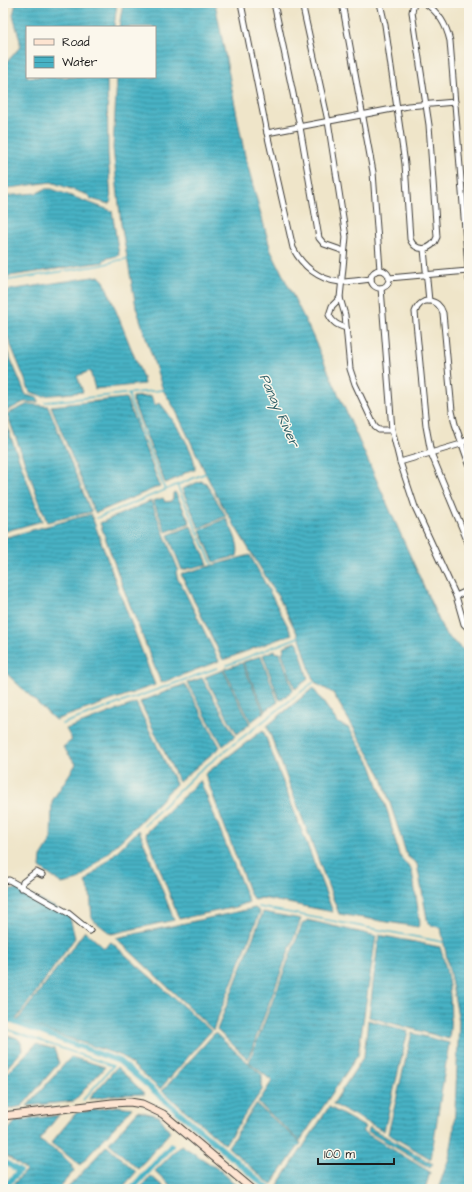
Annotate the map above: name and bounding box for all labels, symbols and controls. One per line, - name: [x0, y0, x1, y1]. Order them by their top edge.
- legend: [26, 26, 156, 78]
- text: Road: [62, 34, 90, 51]
- text: Water: [62, 54, 98, 71]
- water label: Panay River: [254, 371, 305, 451]
- scale bar: [318, 1140, 394, 1166]
- text: 100 m: [324, 1146, 355, 1163]

